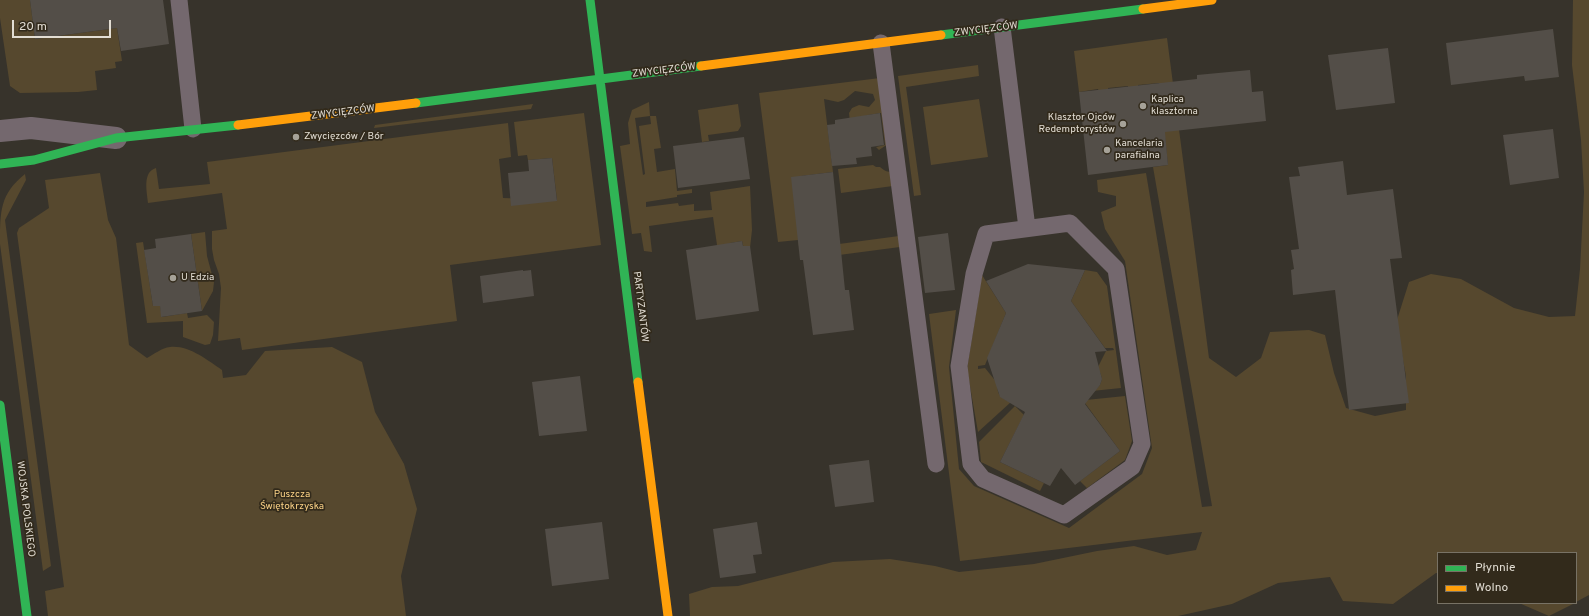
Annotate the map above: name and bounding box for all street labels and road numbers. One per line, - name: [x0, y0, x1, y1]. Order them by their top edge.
- street label: ZWYCIĘZCÓW: [954, 20, 1018, 40]
- street label: ZWYCIĘZCÓW: [632, 61, 696, 81]
- street label: ZWYCIĘZCÓW: [311, 103, 375, 123]
- street label: PARTYZANTÓW: [630, 271, 650, 343]
- street label: WOJSKA POLSKIEGO: [13, 460, 37, 558]

